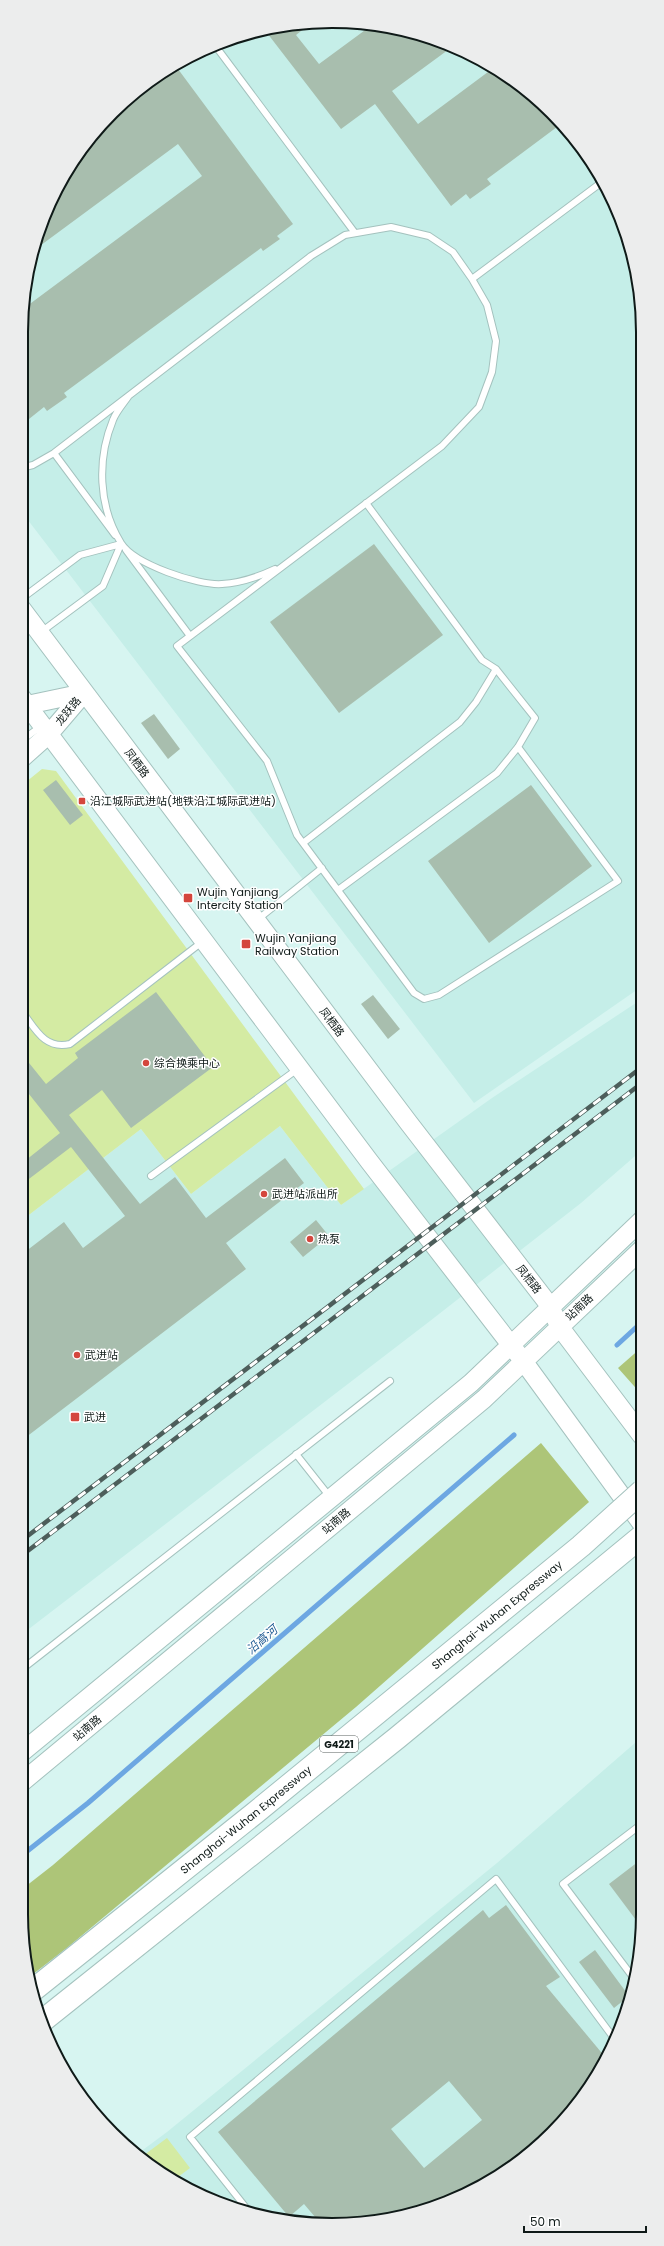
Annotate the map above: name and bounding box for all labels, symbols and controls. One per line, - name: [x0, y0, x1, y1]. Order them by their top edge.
- street label: 龙跃路: [51, 693, 85, 729]
- street label: 凤栖路: [121, 745, 153, 781]
- place label: 沿江城际武进站(地铁沿江城际武进站): [90, 793, 276, 809]
- marker: 沿江城际武进站(地铁沿江城际武进站): [77, 796, 87, 806]
- place label: Wujin Yanjiang Intercity Station: [197, 884, 283, 913]
- marker: Wujin Yanjiang Intercity Station: [182, 892, 194, 904]
- place label: Wujin Yanjiang Railway Station: [255, 930, 339, 959]
- marker: Wujin Yanjiang Railway Station: [240, 938, 252, 950]
- street label: 凤栖路: [316, 1004, 348, 1040]
- place label: 综合换乘中心: [154, 1055, 220, 1071]
- marker: 综合换乘中心: [141, 1058, 151, 1068]
- place label: 武进站派出所: [272, 1186, 338, 1202]
- marker: 武进站派出所: [259, 1189, 269, 1199]
- place label: 热泵: [318, 1231, 340, 1247]
- marker: 热泵: [305, 1234, 315, 1244]
- street label: 凤栖路: [513, 1261, 545, 1297]
- street label: 站南路: [561, 1290, 597, 1324]
- place label: 武进站: [85, 1347, 118, 1363]
- marker: 武进站: [72, 1350, 82, 1360]
- place label: 武进: [84, 1409, 106, 1425]
- marker: 武进: [69, 1411, 81, 1423]
- street label: 站南路: [318, 1504, 354, 1538]
- street label: Shanghai-Wuhan Expressway: [428, 1556, 566, 1673]
- water label: 沿高河: [243, 1620, 282, 1658]
- street label: 站南路: [69, 1711, 105, 1745]
- road number: G4221: [320, 1736, 358, 1752]
- street label: Shanghai-Wuhan Expressway: [177, 1761, 316, 1878]
- scale bar: [524, 2208, 646, 2234]
- text: 50 m: [530, 2213, 561, 2230]

